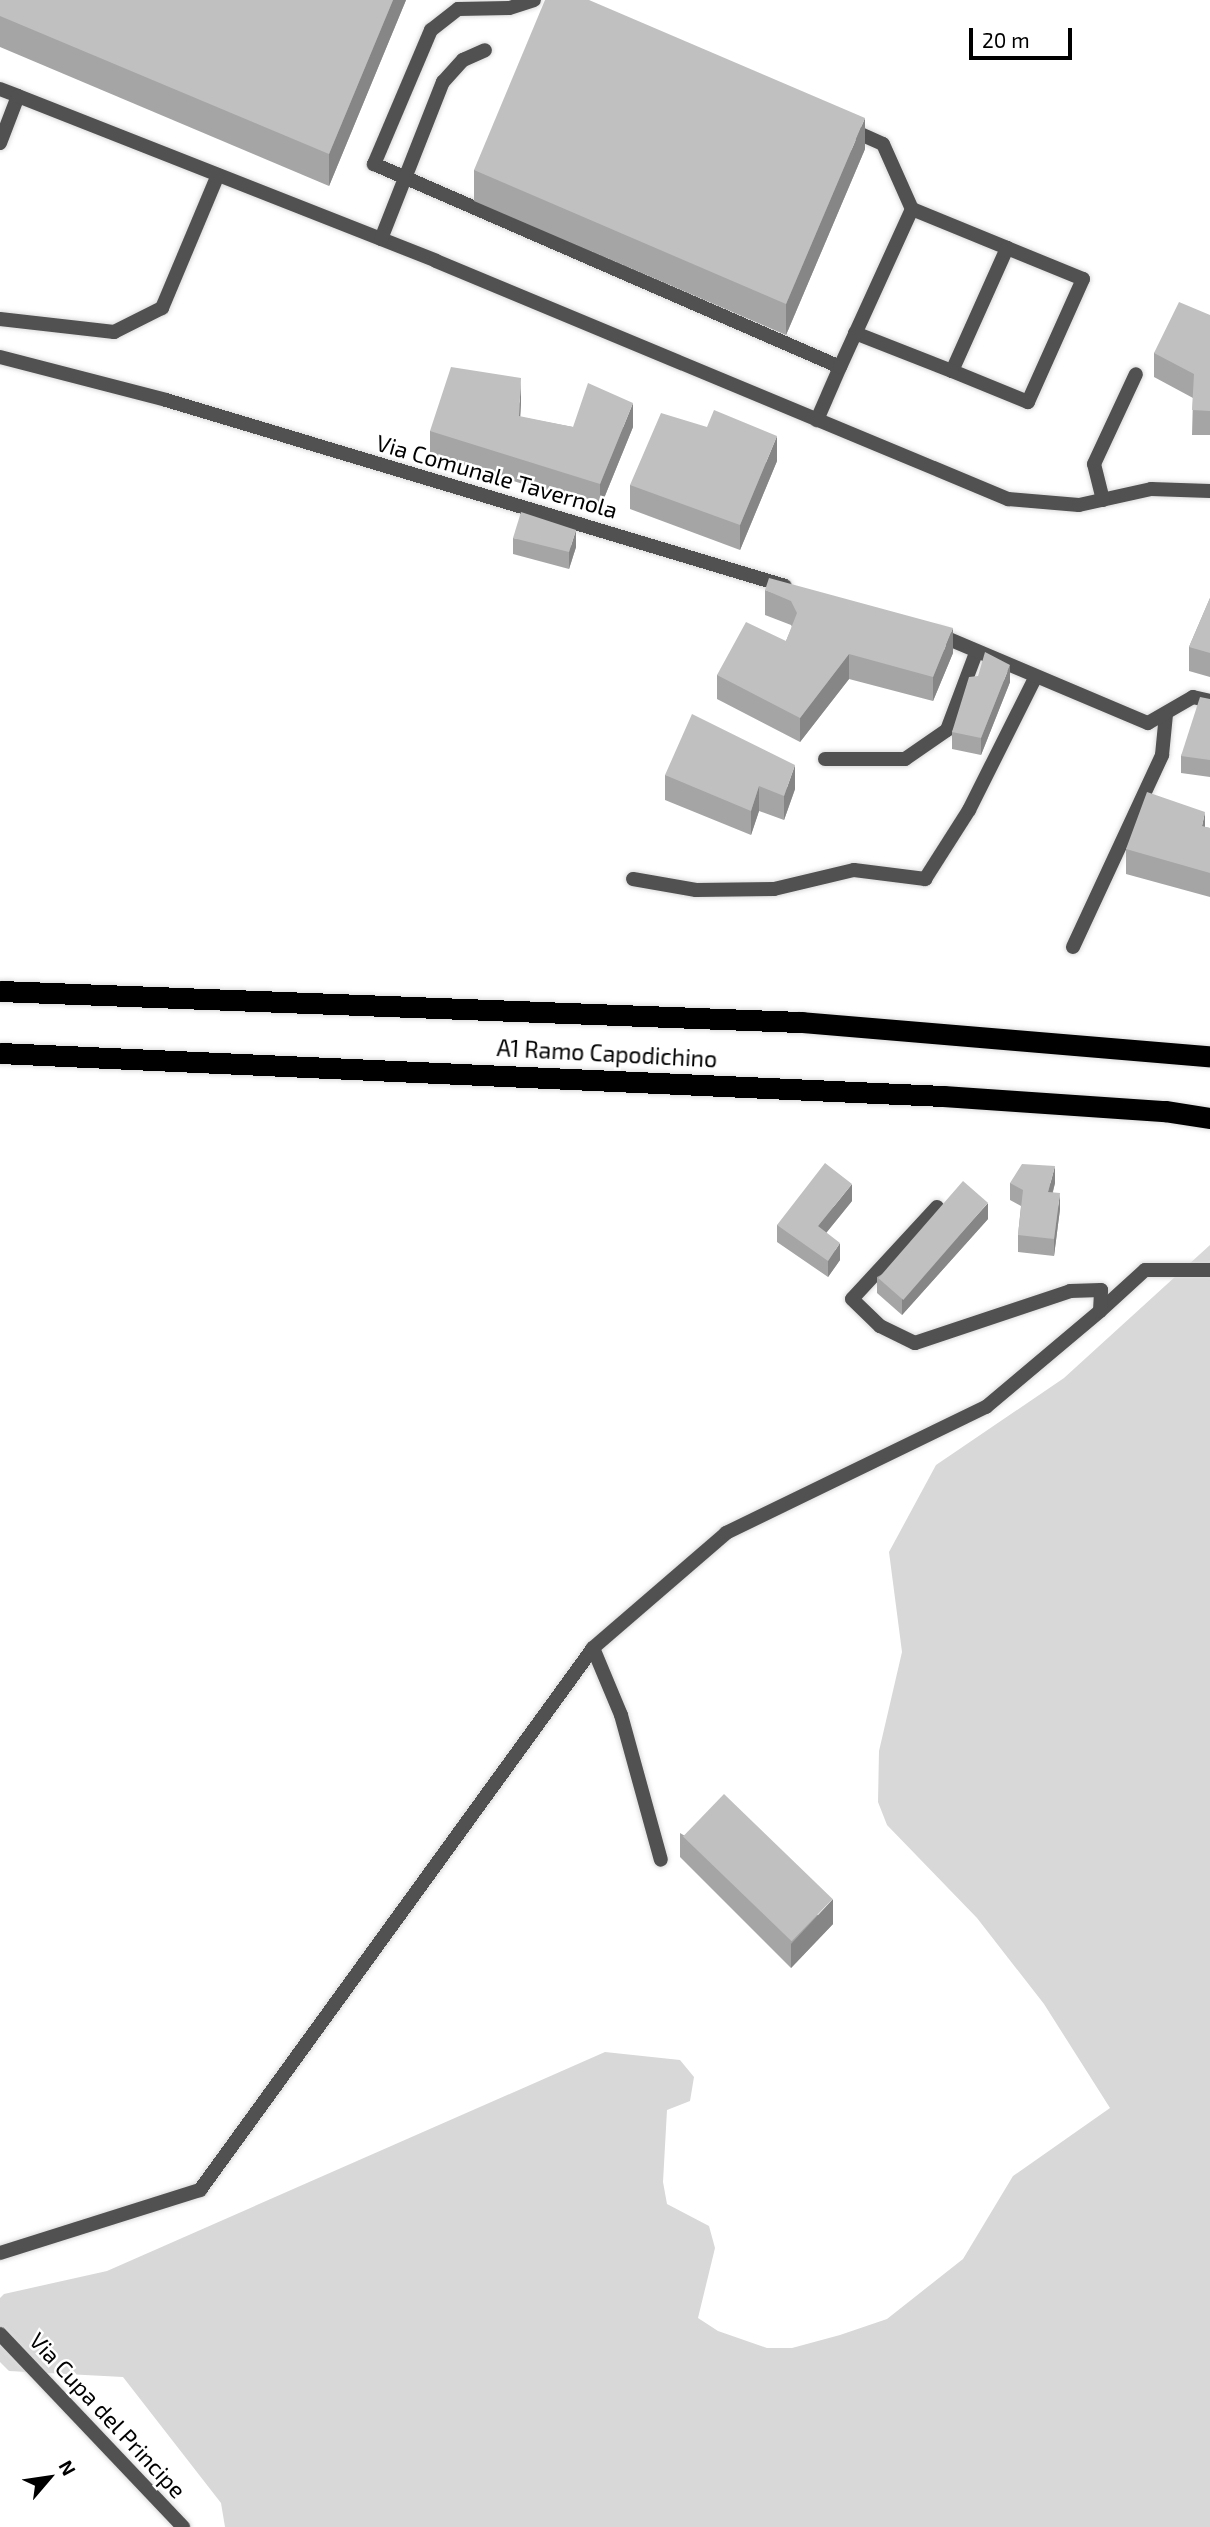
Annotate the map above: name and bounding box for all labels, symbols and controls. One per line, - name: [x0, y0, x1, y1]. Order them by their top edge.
- scale bar: [972, 14, 1075, 58]
- text: 20 m: [982, 27, 1030, 52]
- street label: Via Comunale Tavernola: [373, 428, 621, 524]
- street label: A1 Ramo Capodichino: [496, 1033, 718, 1073]
- street label: Via Cupa del Principe: [24, 2326, 192, 2504]
- north arrow: [14, 2443, 84, 2513]
- text: N: [54, 2456, 81, 2479]

